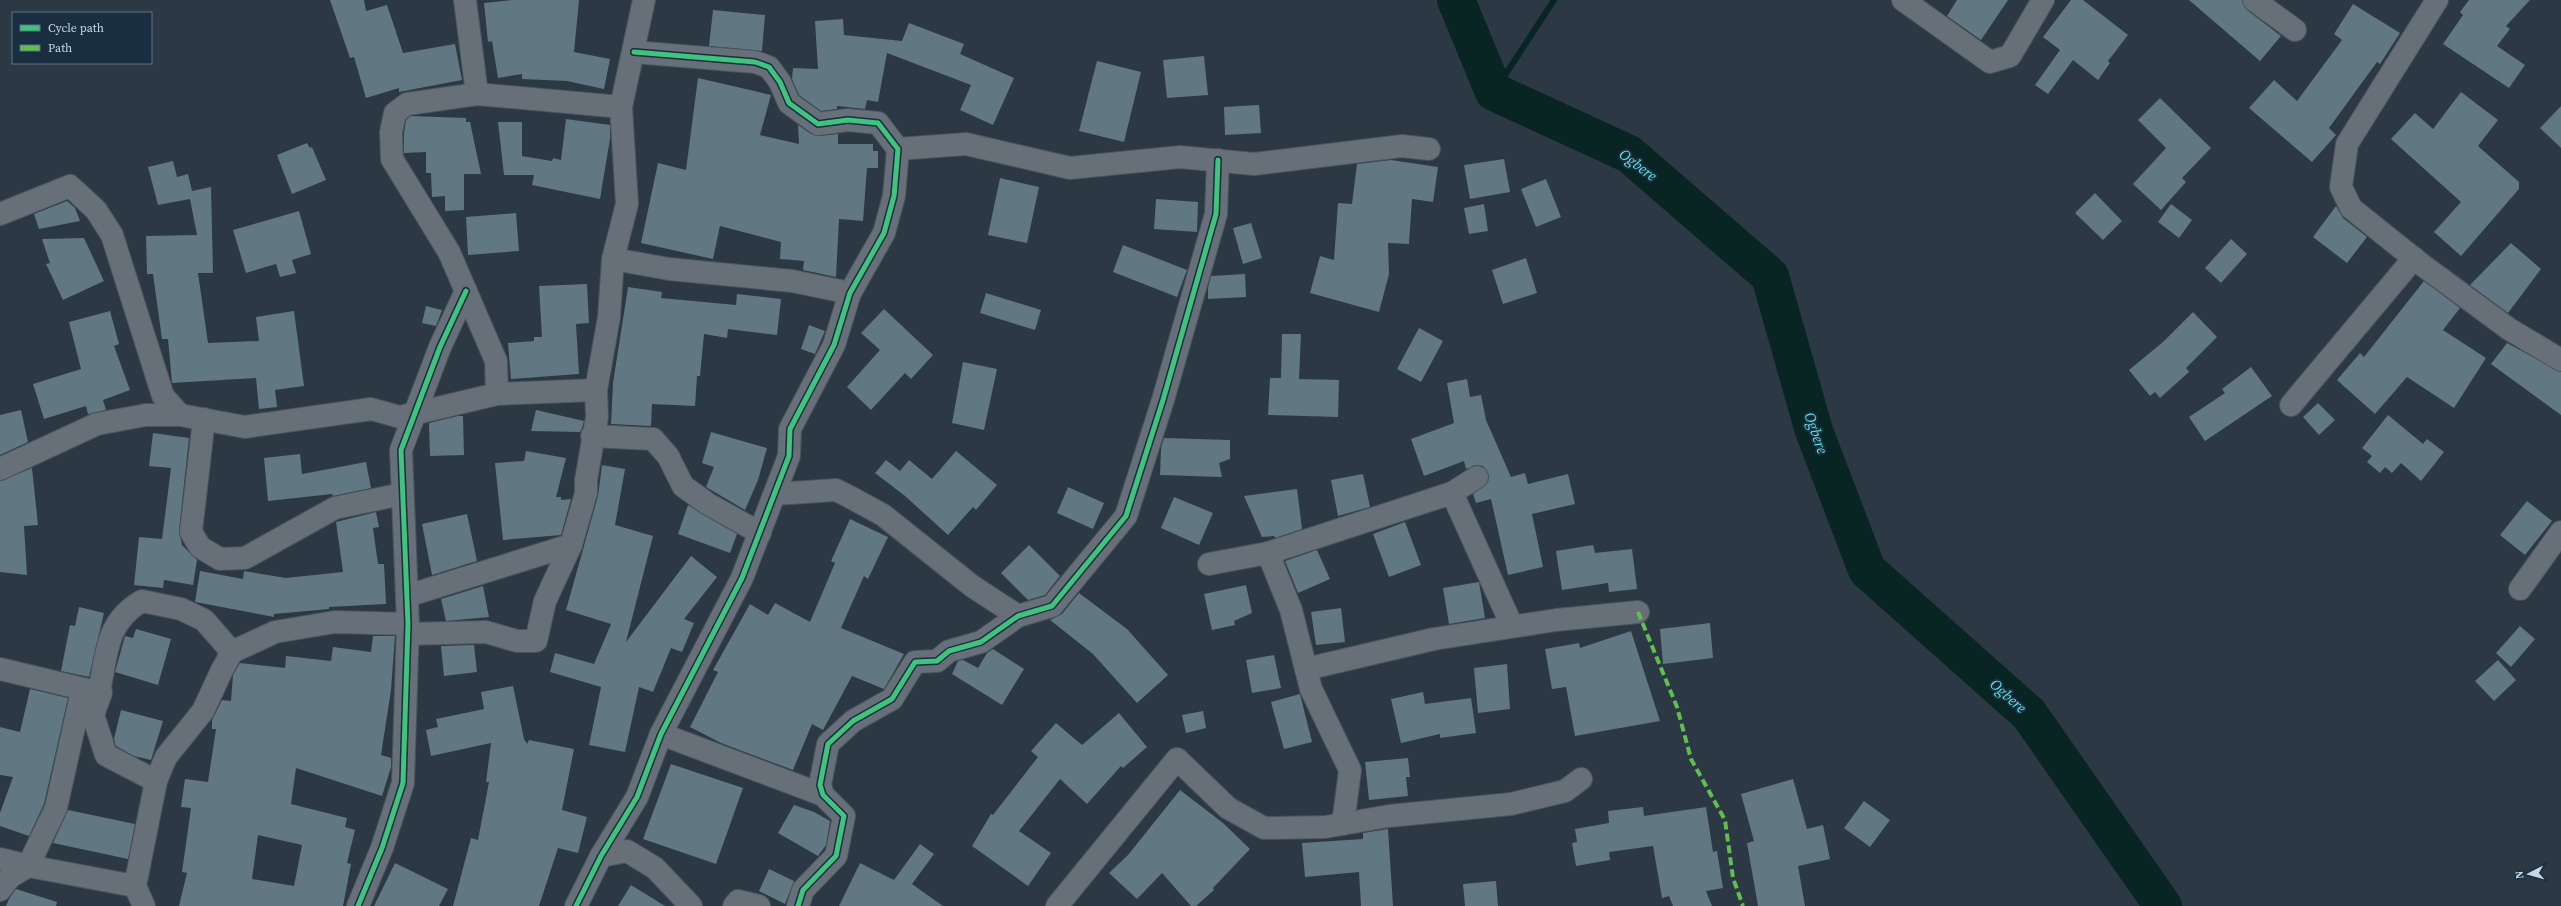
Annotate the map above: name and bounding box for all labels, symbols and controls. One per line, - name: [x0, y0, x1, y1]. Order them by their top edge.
- legend: [12, 12, 152, 64]
- text: Cycle path: [48, 20, 104, 36]
- text: Path: [48, 40, 72, 56]
- water label: Ogbere: [1615, 143, 1662, 186]
- water label: Ogbere: [1800, 409, 1833, 456]
- water label: Ogbere: [1986, 674, 2031, 718]
- north arrow: [2509, 854, 2549, 894]
- text: N: [2512, 870, 2527, 880]

